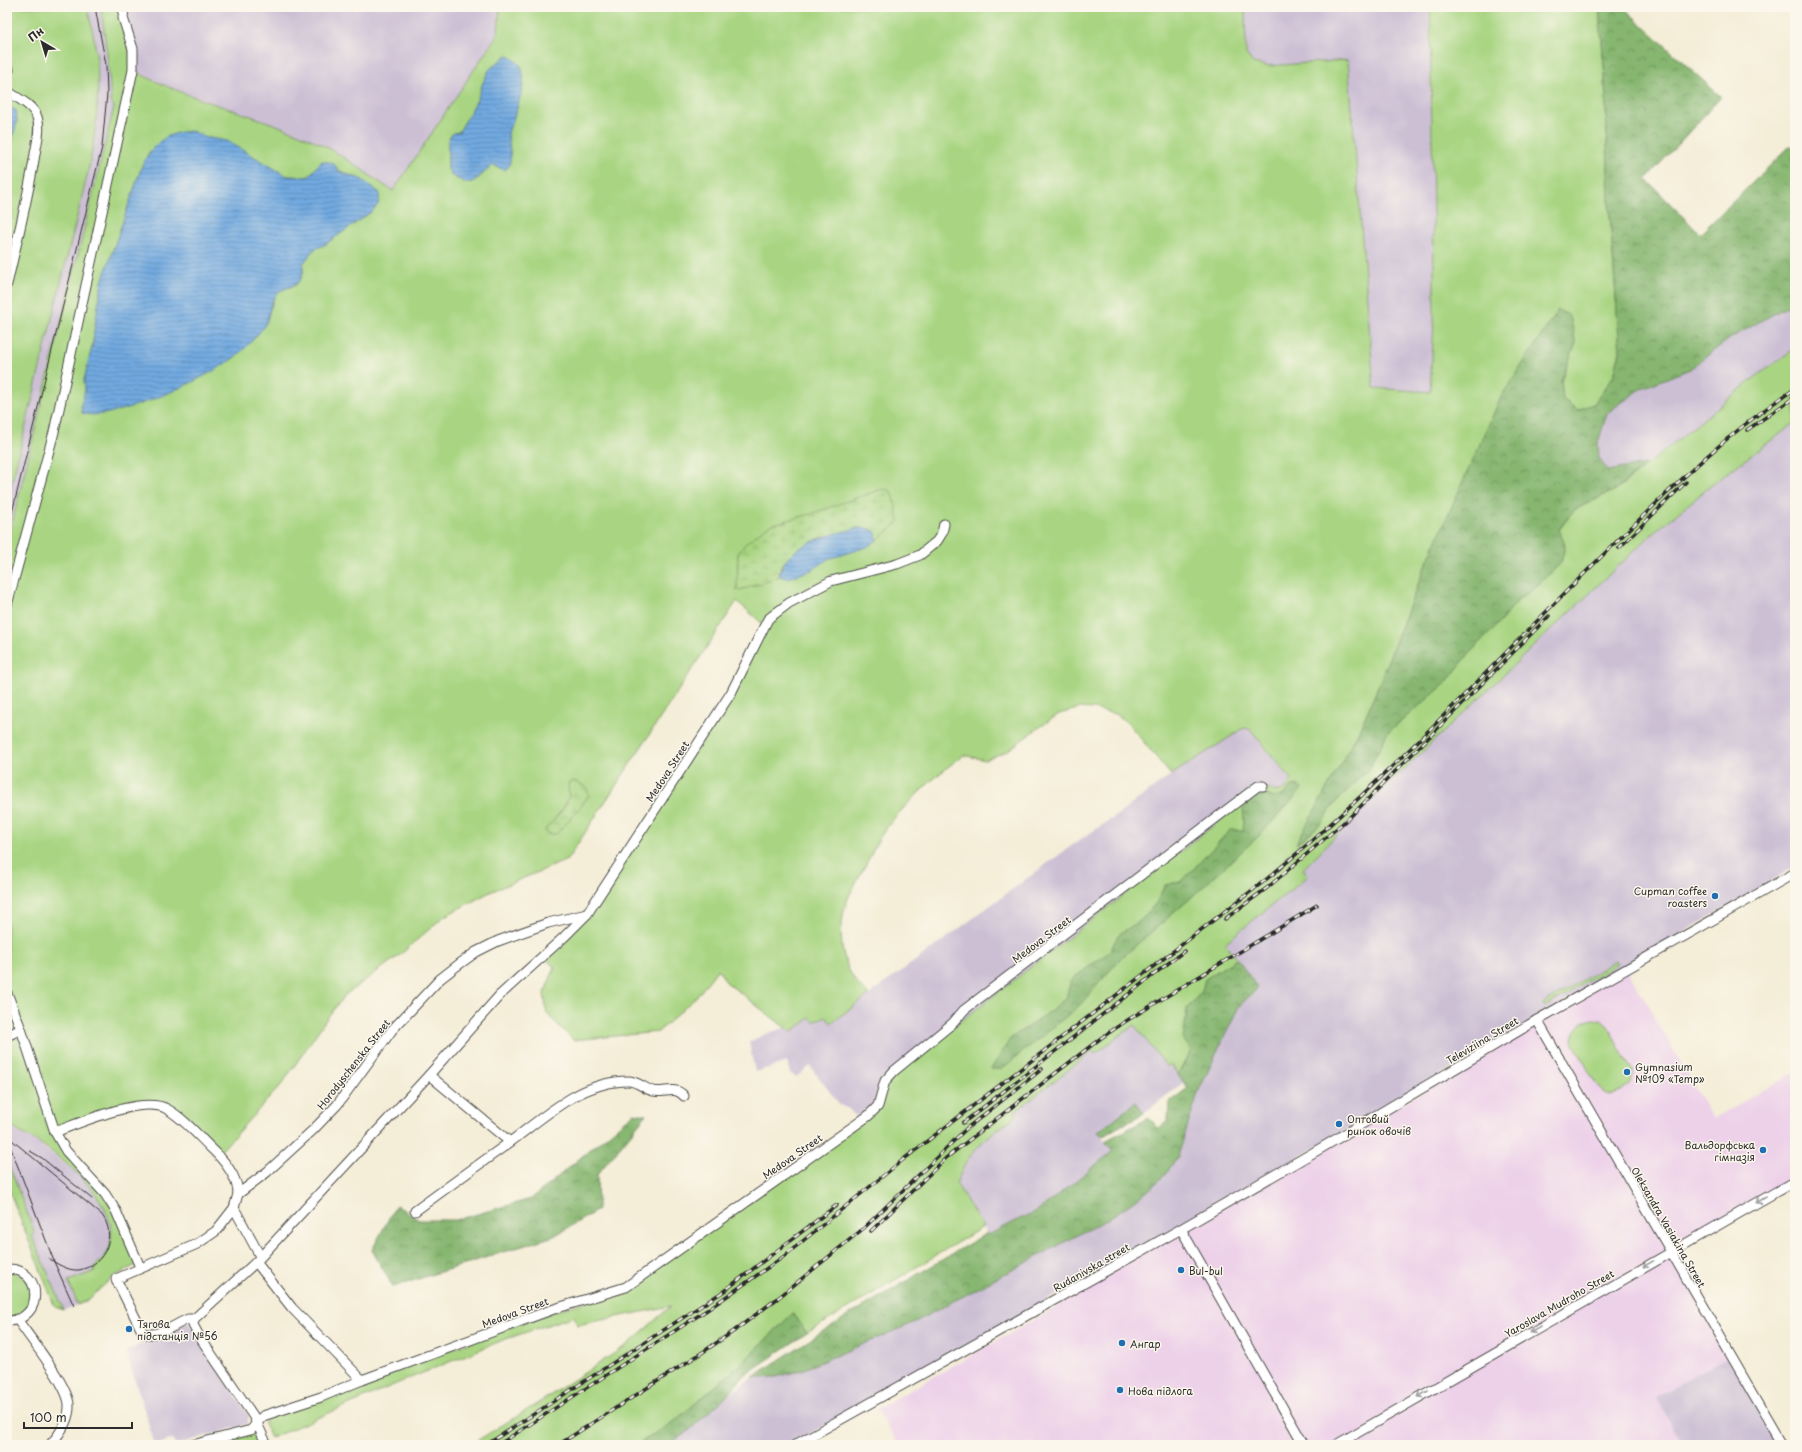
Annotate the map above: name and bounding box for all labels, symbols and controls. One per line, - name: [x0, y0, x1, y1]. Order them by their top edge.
- north arrow: [22, 22, 62, 62]
- text: Пн: [24, 22, 47, 45]
- street label: Medova Street: [642, 738, 692, 804]
- place label: Cupman coffee roasters: [1634, 883, 1707, 910]
- marker: Cupman coffee roasters: [1710, 891, 1720, 901]
- street label: Medova Street: [1009, 912, 1073, 966]
- street label: Televiziina Street: [1443, 1013, 1521, 1067]
- street label: Horodyschenska Street: [313, 1016, 394, 1113]
- place label: Gymnasium №109 «Temp»: [1635, 1059, 1705, 1086]
- marker: Gymnasium №109 «Temp»: [1622, 1067, 1632, 1077]
- place label: Оптовий ринок овочів: [1347, 1111, 1411, 1138]
- marker: Оптовий ринок овочів: [1334, 1119, 1344, 1129]
- street label: Medova Street: [759, 1130, 825, 1182]
- place label: Вальдорфська гімназія: [1685, 1137, 1756, 1164]
- marker: Вальдорфська гімназія: [1758, 1145, 1768, 1155]
- street label: Oleksandra Vasiakina Street: [1628, 1164, 1710, 1290]
- one-way arrow: [1755, 1197, 1767, 1205]
- street label: Rudanivska street: [1050, 1239, 1132, 1295]
- one-way arrow: [1642, 1261, 1654, 1269]
- place label: Bul-bul: [1189, 1263, 1223, 1278]
- marker: Bul-bul: [1176, 1265, 1186, 1275]
- street label: Yaroslava Mudroho Street: [1502, 1265, 1616, 1341]
- street label: Medova Street: [480, 1293, 550, 1331]
- place label: Тягова підстанція №56: [137, 1316, 218, 1343]
- marker: Тягова підстанція №56: [124, 1324, 134, 1334]
- one-way arrow: [1530, 1326, 1542, 1334]
- place label: Ангар: [1130, 1336, 1160, 1351]
- marker: Ангар: [1117, 1338, 1127, 1348]
- place label: Нова підлога: [1128, 1383, 1193, 1398]
- marker: Нова підлога: [1115, 1385, 1125, 1395]
- one-way arrow: [1417, 1391, 1429, 1399]
- scale bar: [24, 1404, 132, 1430]
- text: 100 m: [30, 1408, 67, 1426]

